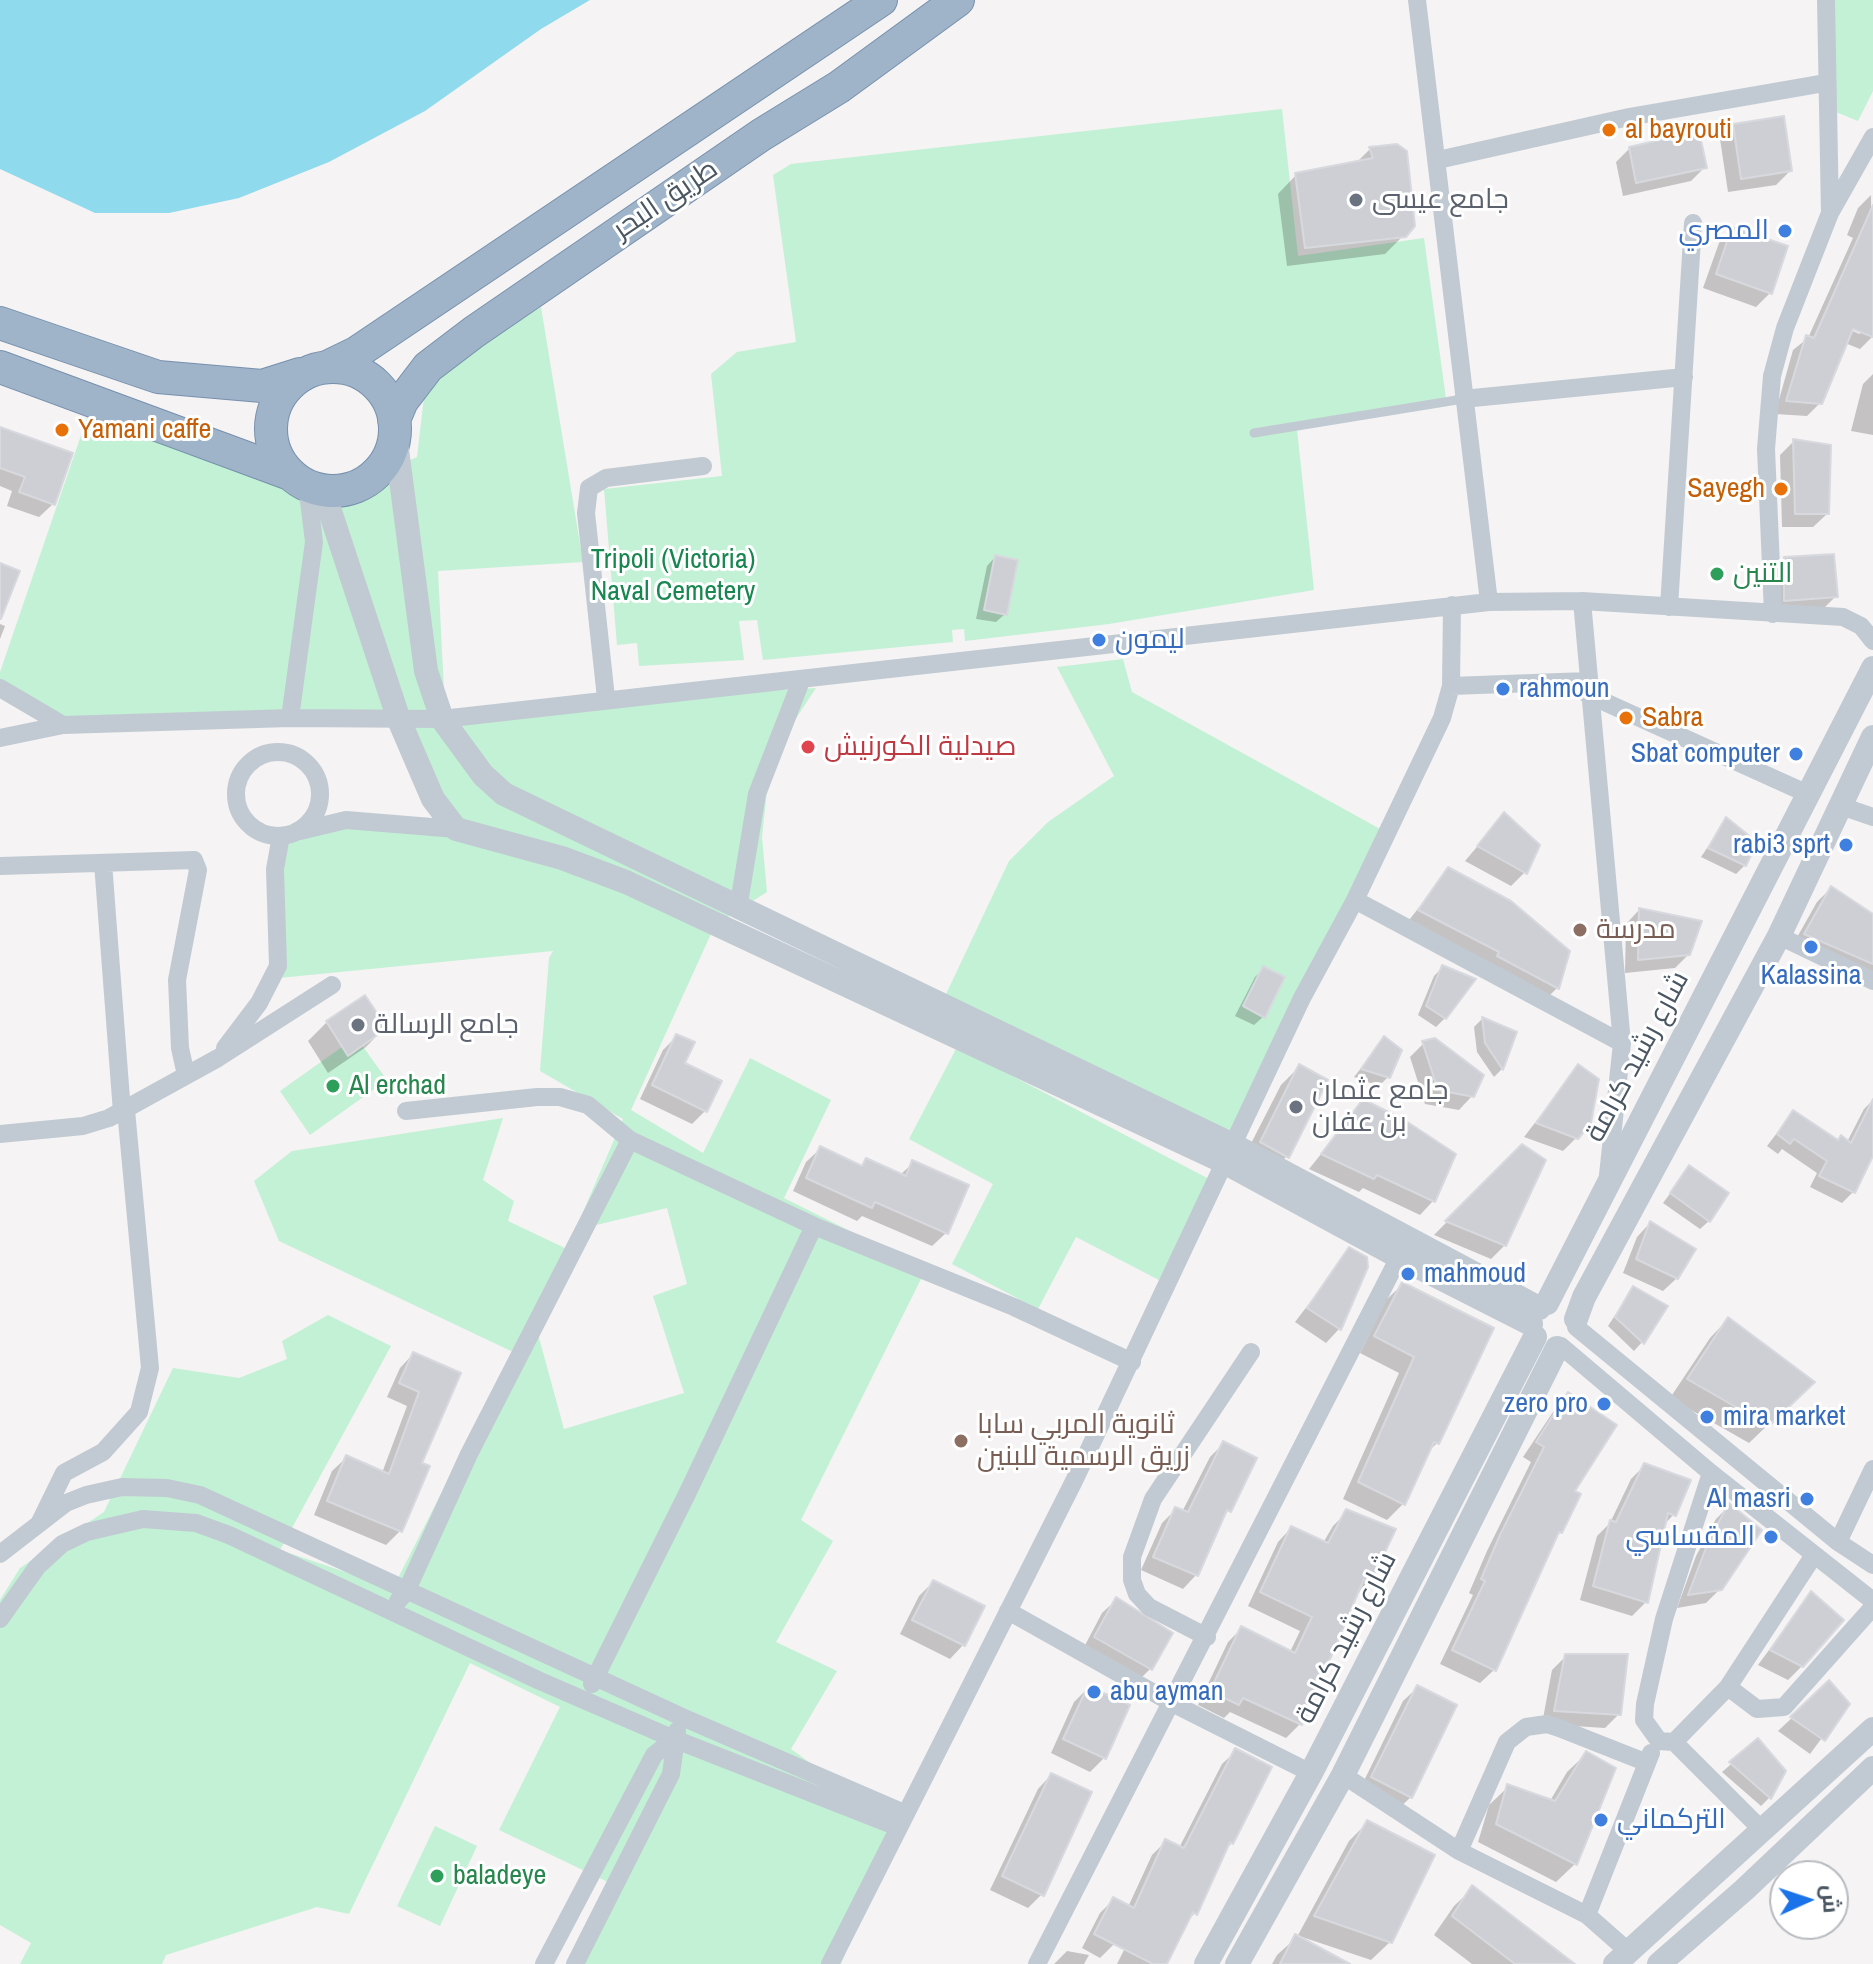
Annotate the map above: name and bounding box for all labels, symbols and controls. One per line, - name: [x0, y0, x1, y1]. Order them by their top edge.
- place label: al bayrouti: [1625, 113, 1732, 147]
- marker: al bayrouti: [1600, 121, 1618, 139]
- street label: طريق البحر: [607, 153, 725, 247]
- place label: جامع عيسى: [1372, 183, 1509, 217]
- marker: جامع عيسى: [1347, 191, 1365, 209]
- place label: المصري: [1678, 214, 1769, 248]
- marker: المصري: [1776, 222, 1794, 240]
- place label: Yamani caffe: [78, 413, 211, 447]
- marker: Yamani caffe: [53, 421, 71, 439]
- place label: Sayegh: [1687, 472, 1765, 506]
- marker: Sayegh: [1772, 480, 1790, 498]
- park label: Tripoli (Victoria) Naval Cemetery: [591, 543, 755, 609]
- place label: التنين: [1733, 557, 1792, 591]
- marker: التنين: [1708, 565, 1726, 583]
- place label: ليمون: [1115, 623, 1185, 657]
- marker: ليمون: [1090, 631, 1108, 649]
- place label: rahmoun: [1519, 672, 1610, 706]
- marker: rahmoun: [1494, 680, 1512, 698]
- place label: Sabra: [1642, 701, 1703, 735]
- marker: Sabra: [1617, 709, 1635, 727]
- place label: صيدلية الكورنيش: [824, 730, 1016, 764]
- place label: Sbat computer: [1631, 737, 1780, 771]
- marker: صيدلية الكورنيش: [799, 738, 817, 756]
- marker: Sbat computer: [1787, 745, 1805, 763]
- place label: rabi3 sprt: [1733, 828, 1830, 862]
- marker: rabi3 sprt: [1837, 836, 1855, 854]
- place label: مدرسة: [1596, 913, 1676, 947]
- marker: مدرسة: [1571, 921, 1589, 939]
- marker: Kalassina: [1802, 938, 1820, 956]
- place label: Kalassina: [1761, 959, 1861, 993]
- street label: شارع رشيد كرامة: [1579, 966, 1697, 1148]
- place label: جامع الرسالة: [374, 1008, 519, 1042]
- marker: جامع الرسالة: [349, 1016, 367, 1034]
- place label: Al erchad: [349, 1069, 446, 1103]
- place label: جامع عثمان بن عفان: [1312, 1074, 1448, 1140]
- marker: Al erchad: [324, 1077, 342, 1095]
- marker: جامع عثمان بن عفان: [1287, 1098, 1305, 1116]
- place label: mahmoud: [1424, 1257, 1526, 1291]
- marker: mahmoud: [1399, 1265, 1417, 1283]
- place label: zero pro: [1504, 1387, 1588, 1421]
- marker: zero pro: [1595, 1395, 1613, 1413]
- place label: mira market: [1723, 1400, 1845, 1434]
- place label: ثانوية المربي سابا زريق الرسمية للبنين: [977, 1408, 1190, 1474]
- marker: mira market: [1698, 1408, 1716, 1426]
- marker: ثانوية المربي سابا زريق الرسمية للبنين: [952, 1432, 970, 1450]
- place label: Al masri: [1707, 1482, 1791, 1516]
- marker: Al masri: [1798, 1490, 1816, 1508]
- place label: المقساسي: [1625, 1520, 1755, 1554]
- marker: المقساسي: [1762, 1528, 1780, 1546]
- street label: شارع رشيد كرامة: [1289, 1546, 1405, 1730]
- place label: abu ayman: [1110, 1675, 1224, 1709]
- marker: abu ayman: [1085, 1683, 1103, 1701]
- place label: التركماني: [1617, 1803, 1726, 1837]
- marker: التركماني: [1592, 1811, 1610, 1829]
- place label: baladeye: [453, 1859, 546, 1893]
- north arrow: [1769, 1860, 1849, 1940]
- marker: baladeye: [428, 1867, 446, 1885]
- text: ش: [1815, 1884, 1847, 1914]

